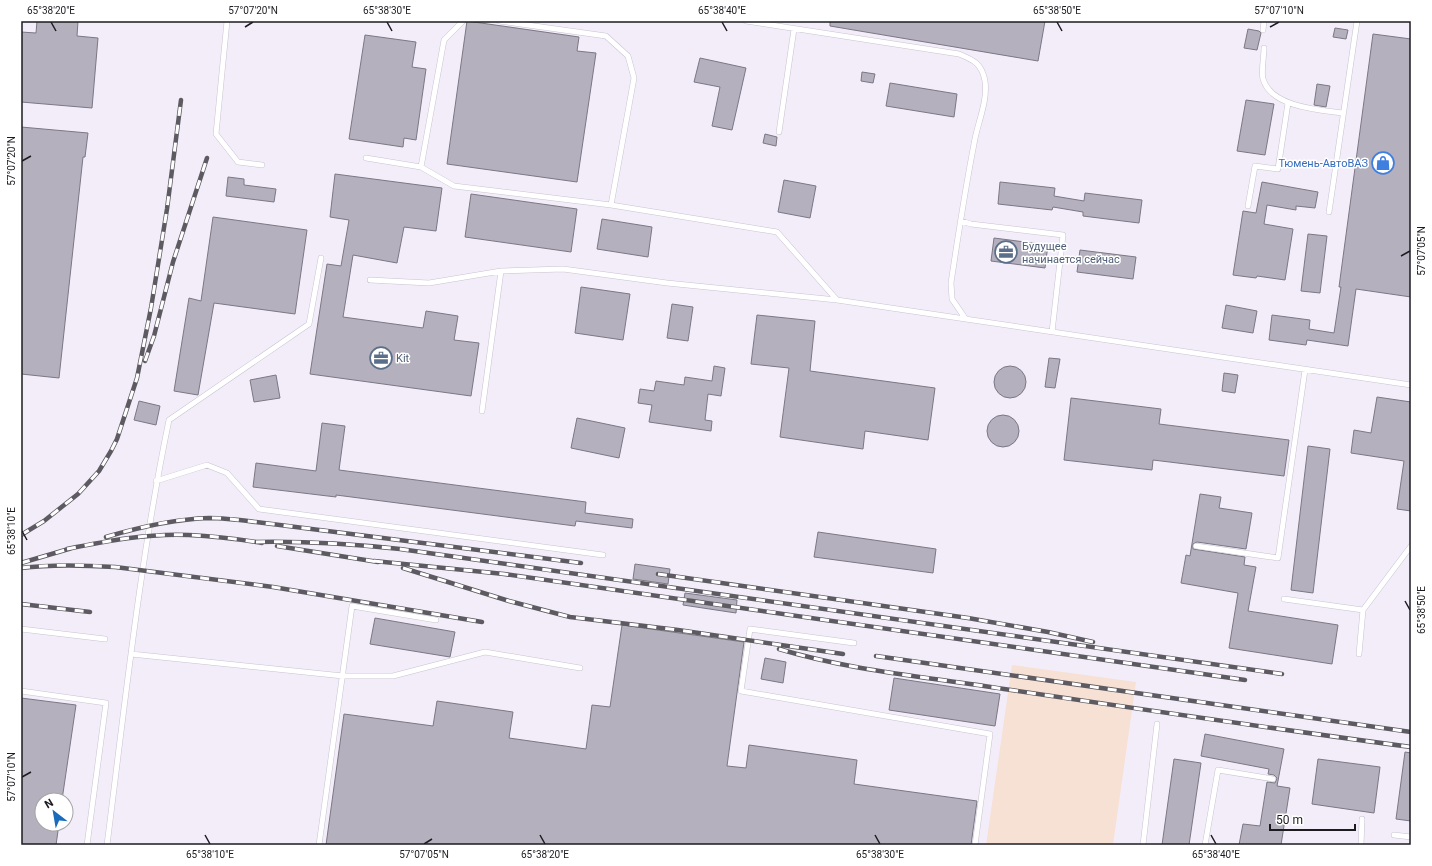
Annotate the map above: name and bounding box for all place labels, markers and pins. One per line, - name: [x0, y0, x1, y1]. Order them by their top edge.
- shop icon: Тюмень-АвтоВАЗ: [1370, 150, 1396, 176]
- place label: Тюмень-АвтоВАЗ: [1278, 157, 1368, 170]
- office icon: Будущее начинается сейчас: [993, 239, 1019, 265]
- place label: Будущее начинается сейчас: [1022, 240, 1120, 266]
- office icon: Kit: [368, 345, 394, 371]
- place label: Kit: [396, 352, 410, 365]

